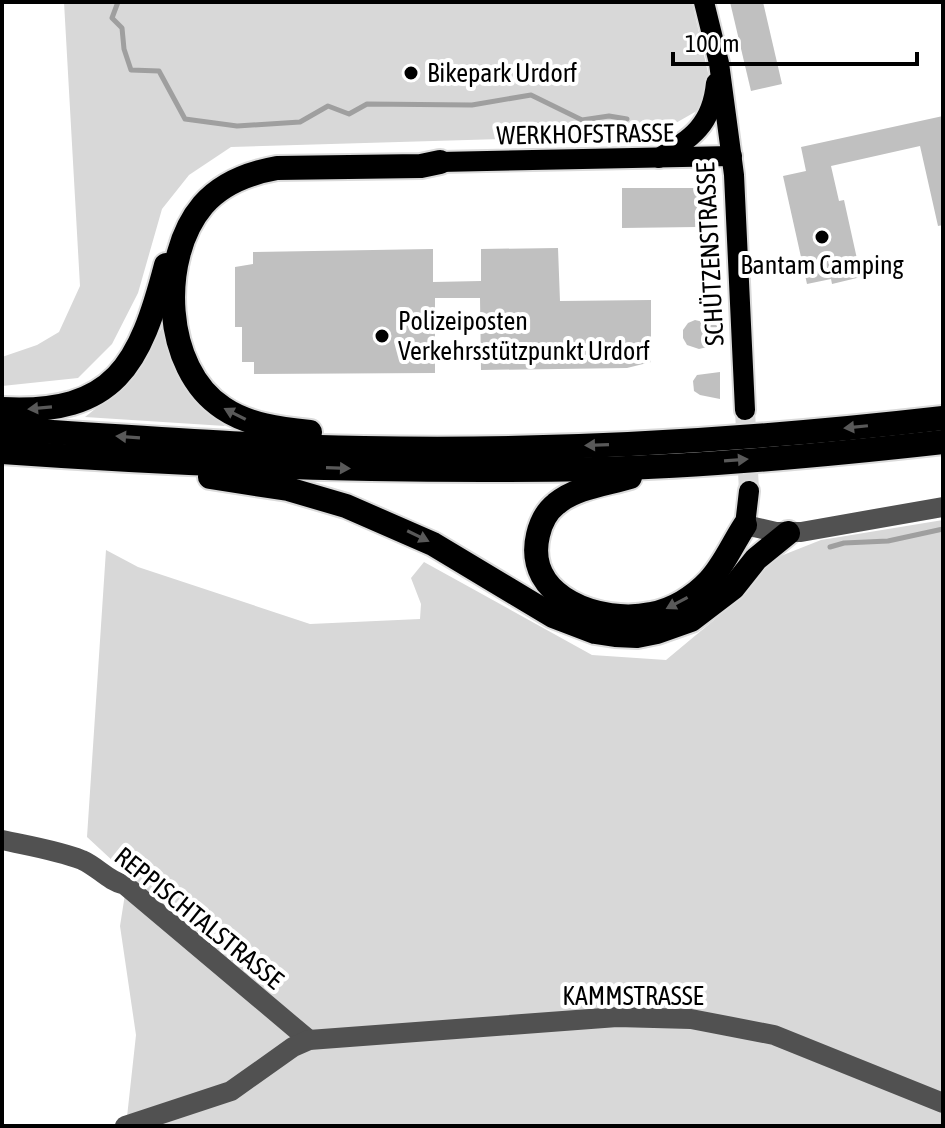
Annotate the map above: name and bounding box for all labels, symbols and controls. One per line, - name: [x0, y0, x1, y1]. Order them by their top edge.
- scale bar: [673, 16, 917, 66]
- text: 100 m: [685, 30, 739, 57]
- place label: Bikepark Urdorf: [427, 58, 577, 88]
- marker: Bikepark Urdorf: [402, 64, 420, 82]
- street label: WERKHOFSTRASSE: [496, 117, 674, 151]
- street label: SCHÜTZENSTRASSE: [690, 162, 730, 346]
- marker: Bantam Camping: [813, 228, 831, 246]
- place label: Bantam Camping: [740, 250, 905, 280]
- place label: Polizeiposten Verkehrsstützpunkt Urdorf: [398, 306, 650, 366]
- marker: Polizeiposten Verkehrsstützpunkt Urdorf: [373, 327, 391, 345]
- one-way arrow: [27, 402, 52, 415]
- one-way arrow: [223, 408, 246, 421]
- one-way arrow: [843, 421, 868, 434]
- one-way arrow: [115, 430, 140, 443]
- one-way arrow: [584, 439, 609, 452]
- one-way arrow: [724, 453, 749, 466]
- one-way arrow: [326, 462, 351, 474]
- one-way arrow: [407, 529, 430, 543]
- one-way arrow: [666, 597, 689, 610]
- street label: REPPISCHTALSTRASSE: [109, 841, 289, 995]
- street label: KAMMSTRASSE: [562, 981, 704, 1011]

